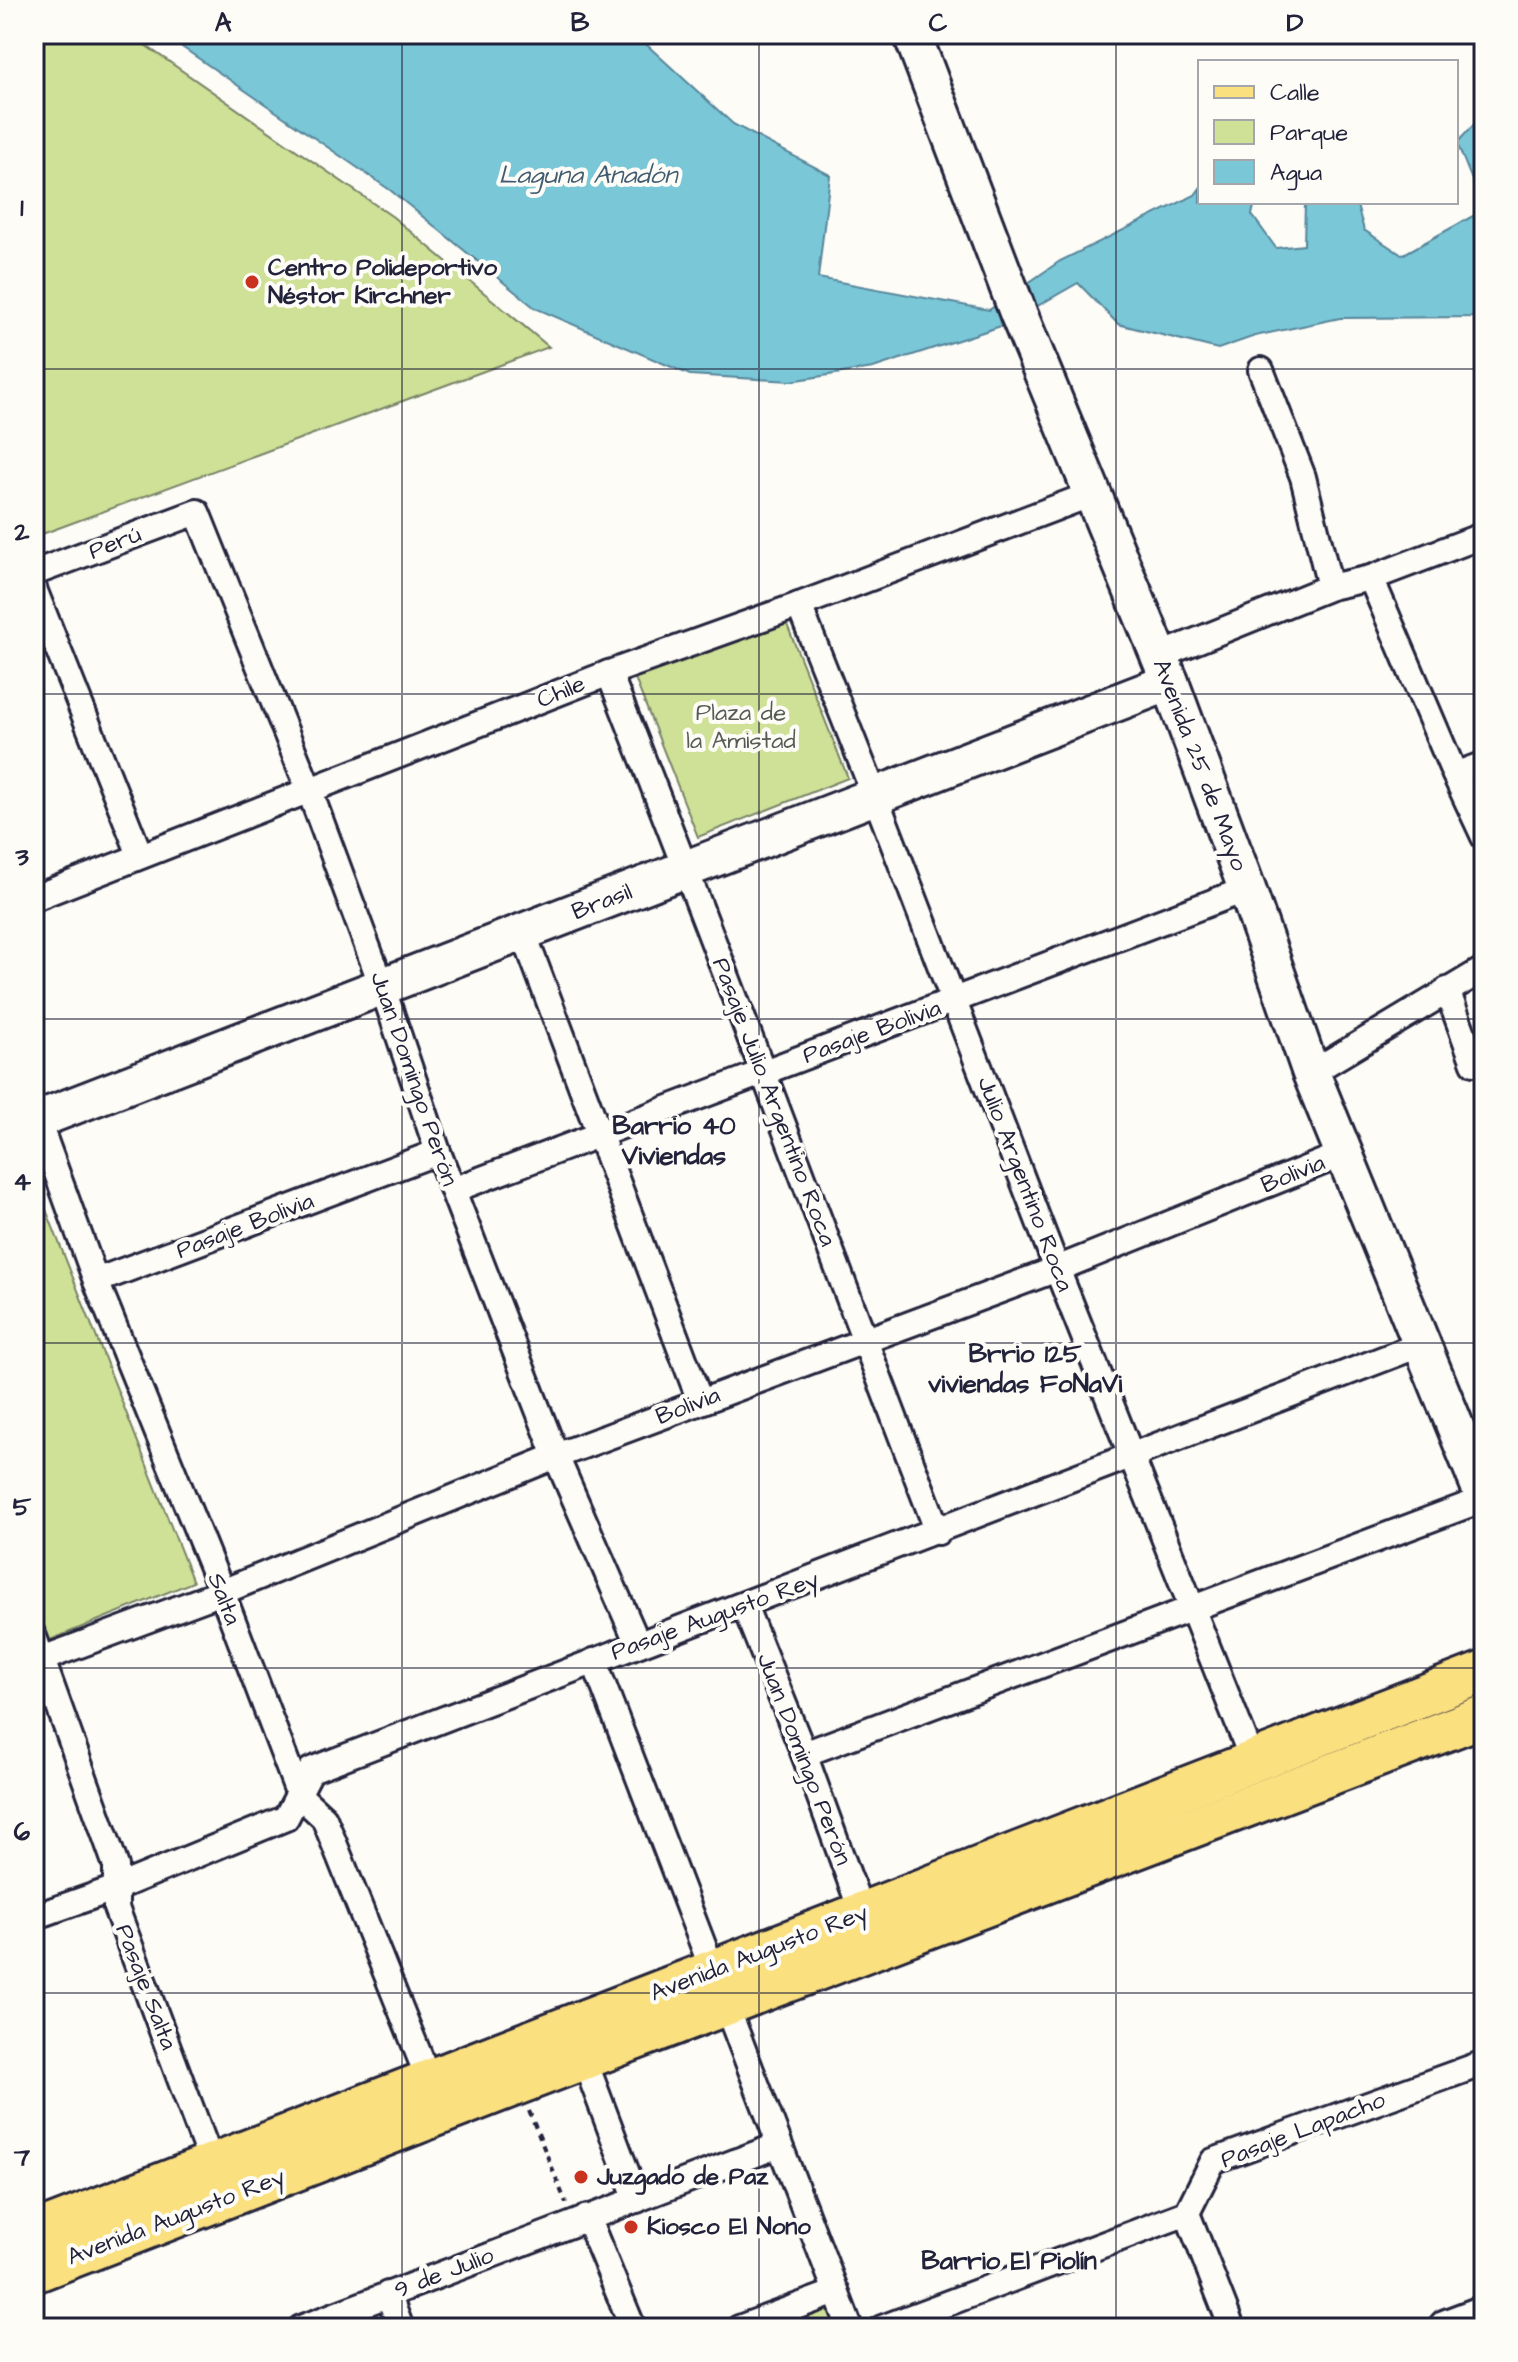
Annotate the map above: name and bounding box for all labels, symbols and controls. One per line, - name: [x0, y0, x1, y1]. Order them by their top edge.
- text: A: [215, 5, 232, 41]
- text: B: [571, 5, 590, 41]
- text: C: [929, 5, 948, 41]
- text: D: [1287, 5, 1304, 41]
- legend: [1198, 60, 1458, 204]
- text: Calle: [1270, 76, 1320, 110]
- text: Parque: [1270, 116, 1348, 150]
- text: Agua: [1270, 156, 1322, 191]
- water label: Laguna Anadón: [499, 157, 679, 194]
- text: 1: [20, 190, 24, 226]
- place label: Centro Polideportivo Néstor Kirchner: [268, 251, 497, 313]
- marker: Centro Polideportivo Néstor Kirchner: [243, 273, 261, 291]
- text: 2: [14, 514, 30, 550]
- street label: Perú: [84, 518, 146, 568]
- street label: Avenida 25 de Mayo: [1143, 654, 1256, 877]
- street label: Chile: [532, 667, 590, 717]
- park label: Plaza de la Amistad: [686, 696, 796, 758]
- text: 3: [14, 839, 29, 875]
- street label: Brasil: [567, 875, 637, 929]
- street label: Pasaje Julio Argentino Roca: [702, 953, 845, 1252]
- street label: Juan Domingo Perón: [360, 967, 467, 1191]
- street label: Pasaje Bolivia: [798, 991, 946, 1073]
- street label: Julio Argentino Roca: [967, 1072, 1082, 1297]
- district label: Barrio 40 Viviendas: [612, 1108, 736, 1174]
- street label: Bolivia: [1256, 1146, 1330, 1202]
- text: 4: [13, 1164, 31, 1200]
- street label: Pasaje Bolivia: [171, 1184, 319, 1268]
- district label: Brrio 125 viviendas FoNaVi: [928, 1336, 1122, 1402]
- street label: Bolivia: [651, 1378, 725, 1434]
- text: 5: [13, 1489, 32, 1525]
- street label: Pasaje Augusto Rey: [606, 1563, 824, 1670]
- street label: Salta: [199, 1568, 249, 1630]
- street label: Juan Domingo Perón: [747, 1648, 860, 1870]
- text: 6: [14, 1814, 31, 1850]
- street label: Avenida Augusto Rey: [645, 1896, 873, 2011]
- street label: Pasaje Salta: [106, 1919, 186, 2055]
- street label: Pasaje Lapacho: [1216, 2083, 1391, 2177]
- text: 7: [13, 2139, 30, 2175]
- street label: Avenida Augusto Rey: [62, 2160, 290, 2275]
- place label: Juzgado de Paz: [596, 2160, 769, 2195]
- marker: Juzgado de Paz: [572, 2168, 590, 2186]
- place label: Kiosco El Nono: [647, 2210, 811, 2244]
- marker: Kiosco El Nono: [622, 2218, 640, 2236]
- street label: 9 de Julio: [389, 2238, 499, 2308]
- district label: Barrio El Piolín: [921, 2243, 1097, 2279]

